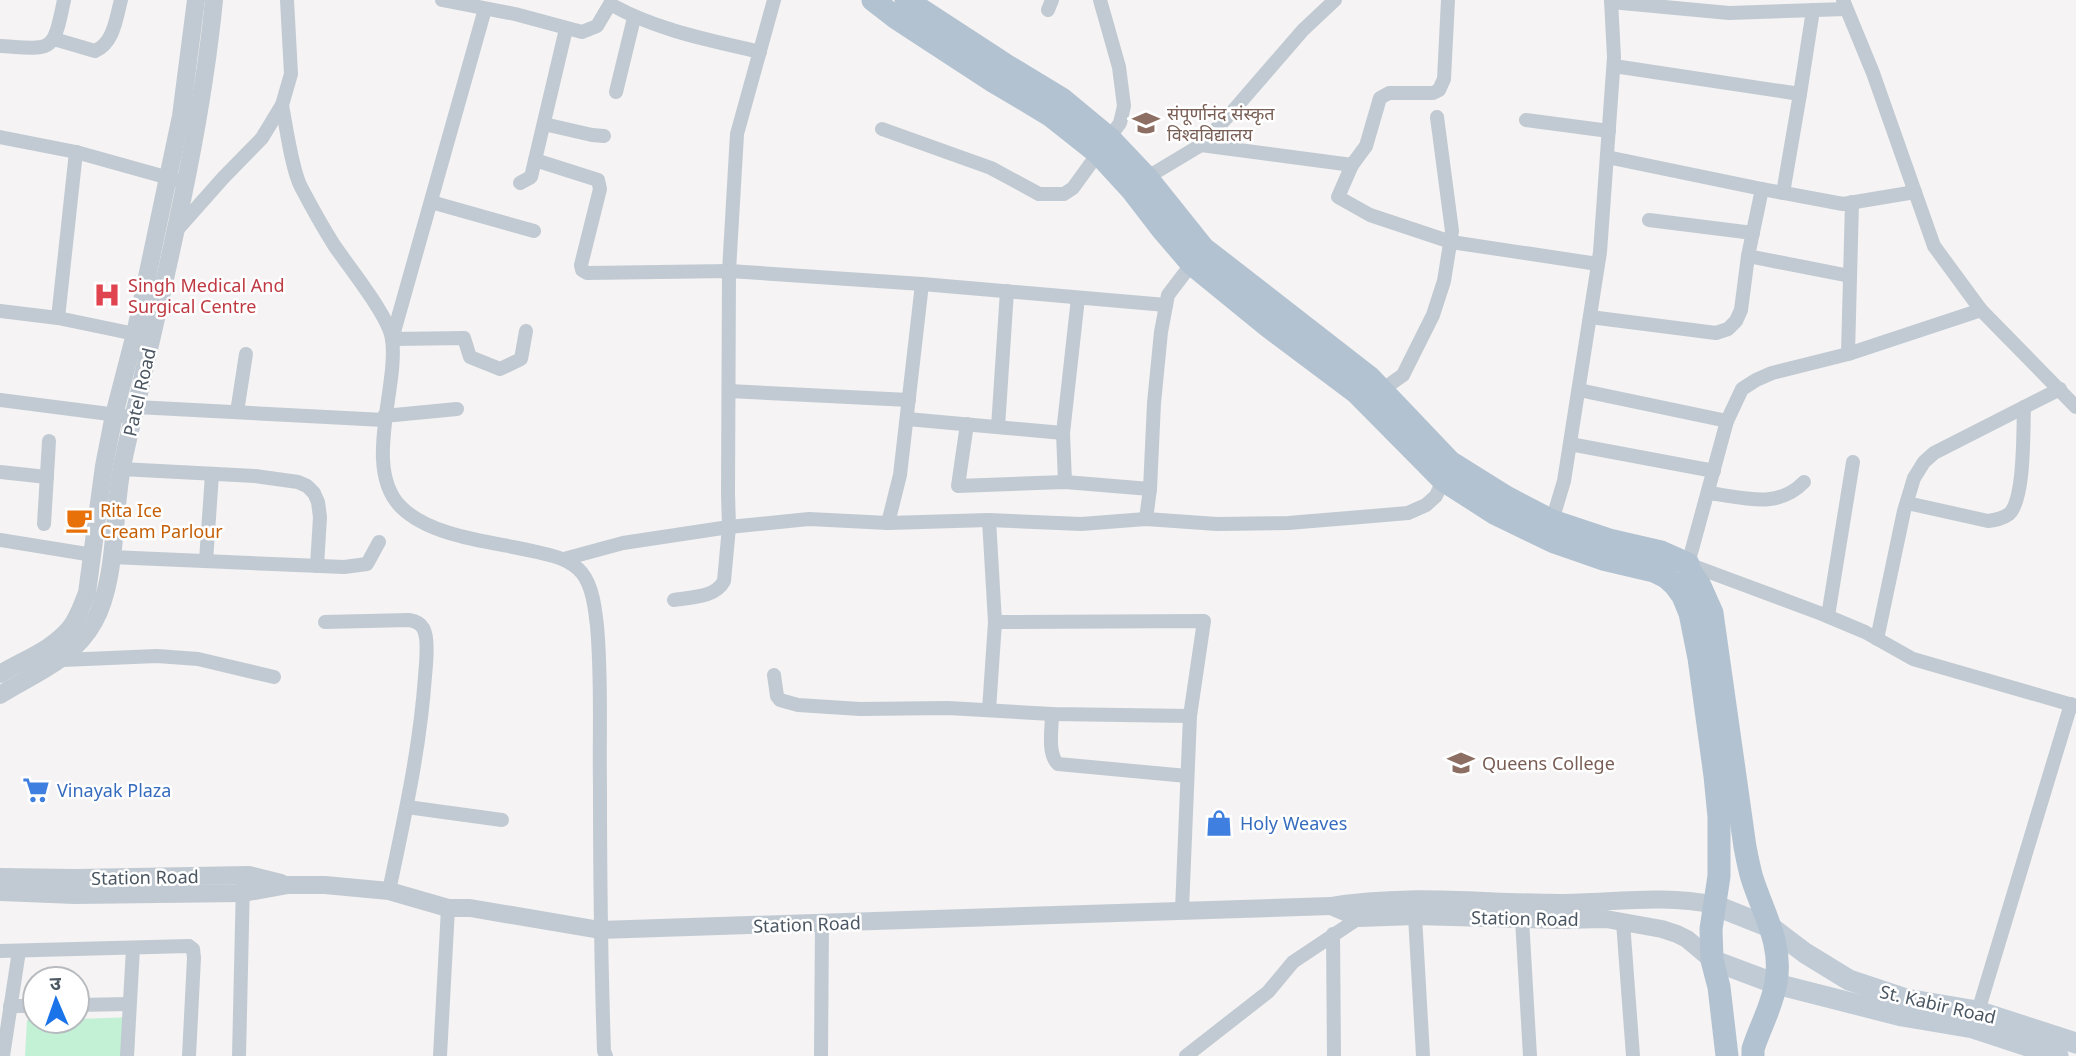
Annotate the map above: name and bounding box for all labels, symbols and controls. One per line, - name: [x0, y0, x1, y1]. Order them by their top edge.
- place label: संपूर्णानंद संस्कृत विश्वविद्यालय: [1167, 101, 1275, 146]
- school or university icon: संपूर्णानंद संस्कृत विश्वविद्यालय: [1131, 108, 1161, 138]
- place label: Singh Medical And Surgical Centre: [128, 273, 284, 318]
- hospital icon: Singh Medical And Surgical Centre: [92, 280, 122, 310]
- street label: Patel Road: [117, 345, 161, 439]
- place label: Rita Ice Cream Parlour: [100, 498, 223, 543]
- cafe icon: Rita Ice Cream Parlour: [64, 505, 94, 535]
- school or university icon: Queens College: [1446, 748, 1476, 778]
- place label: Queens College: [1482, 751, 1615, 775]
- supermarket icon: Vinayak Plaza: [21, 775, 51, 805]
- place label: Vinayak Plaza: [57, 778, 171, 802]
- shop icon: Holy Weaves: [1204, 808, 1234, 838]
- place label: Holy Weaves: [1240, 811, 1347, 835]
- street label: Station Road: [91, 864, 199, 890]
- street label: Station Road: [1471, 905, 1579, 931]
- street label: Station Road: [753, 910, 861, 938]
- north arrow: [21, 965, 91, 1035]
- text: उ: [49, 970, 62, 996]
- street label: St. Kabir Road: [1878, 979, 1998, 1029]

